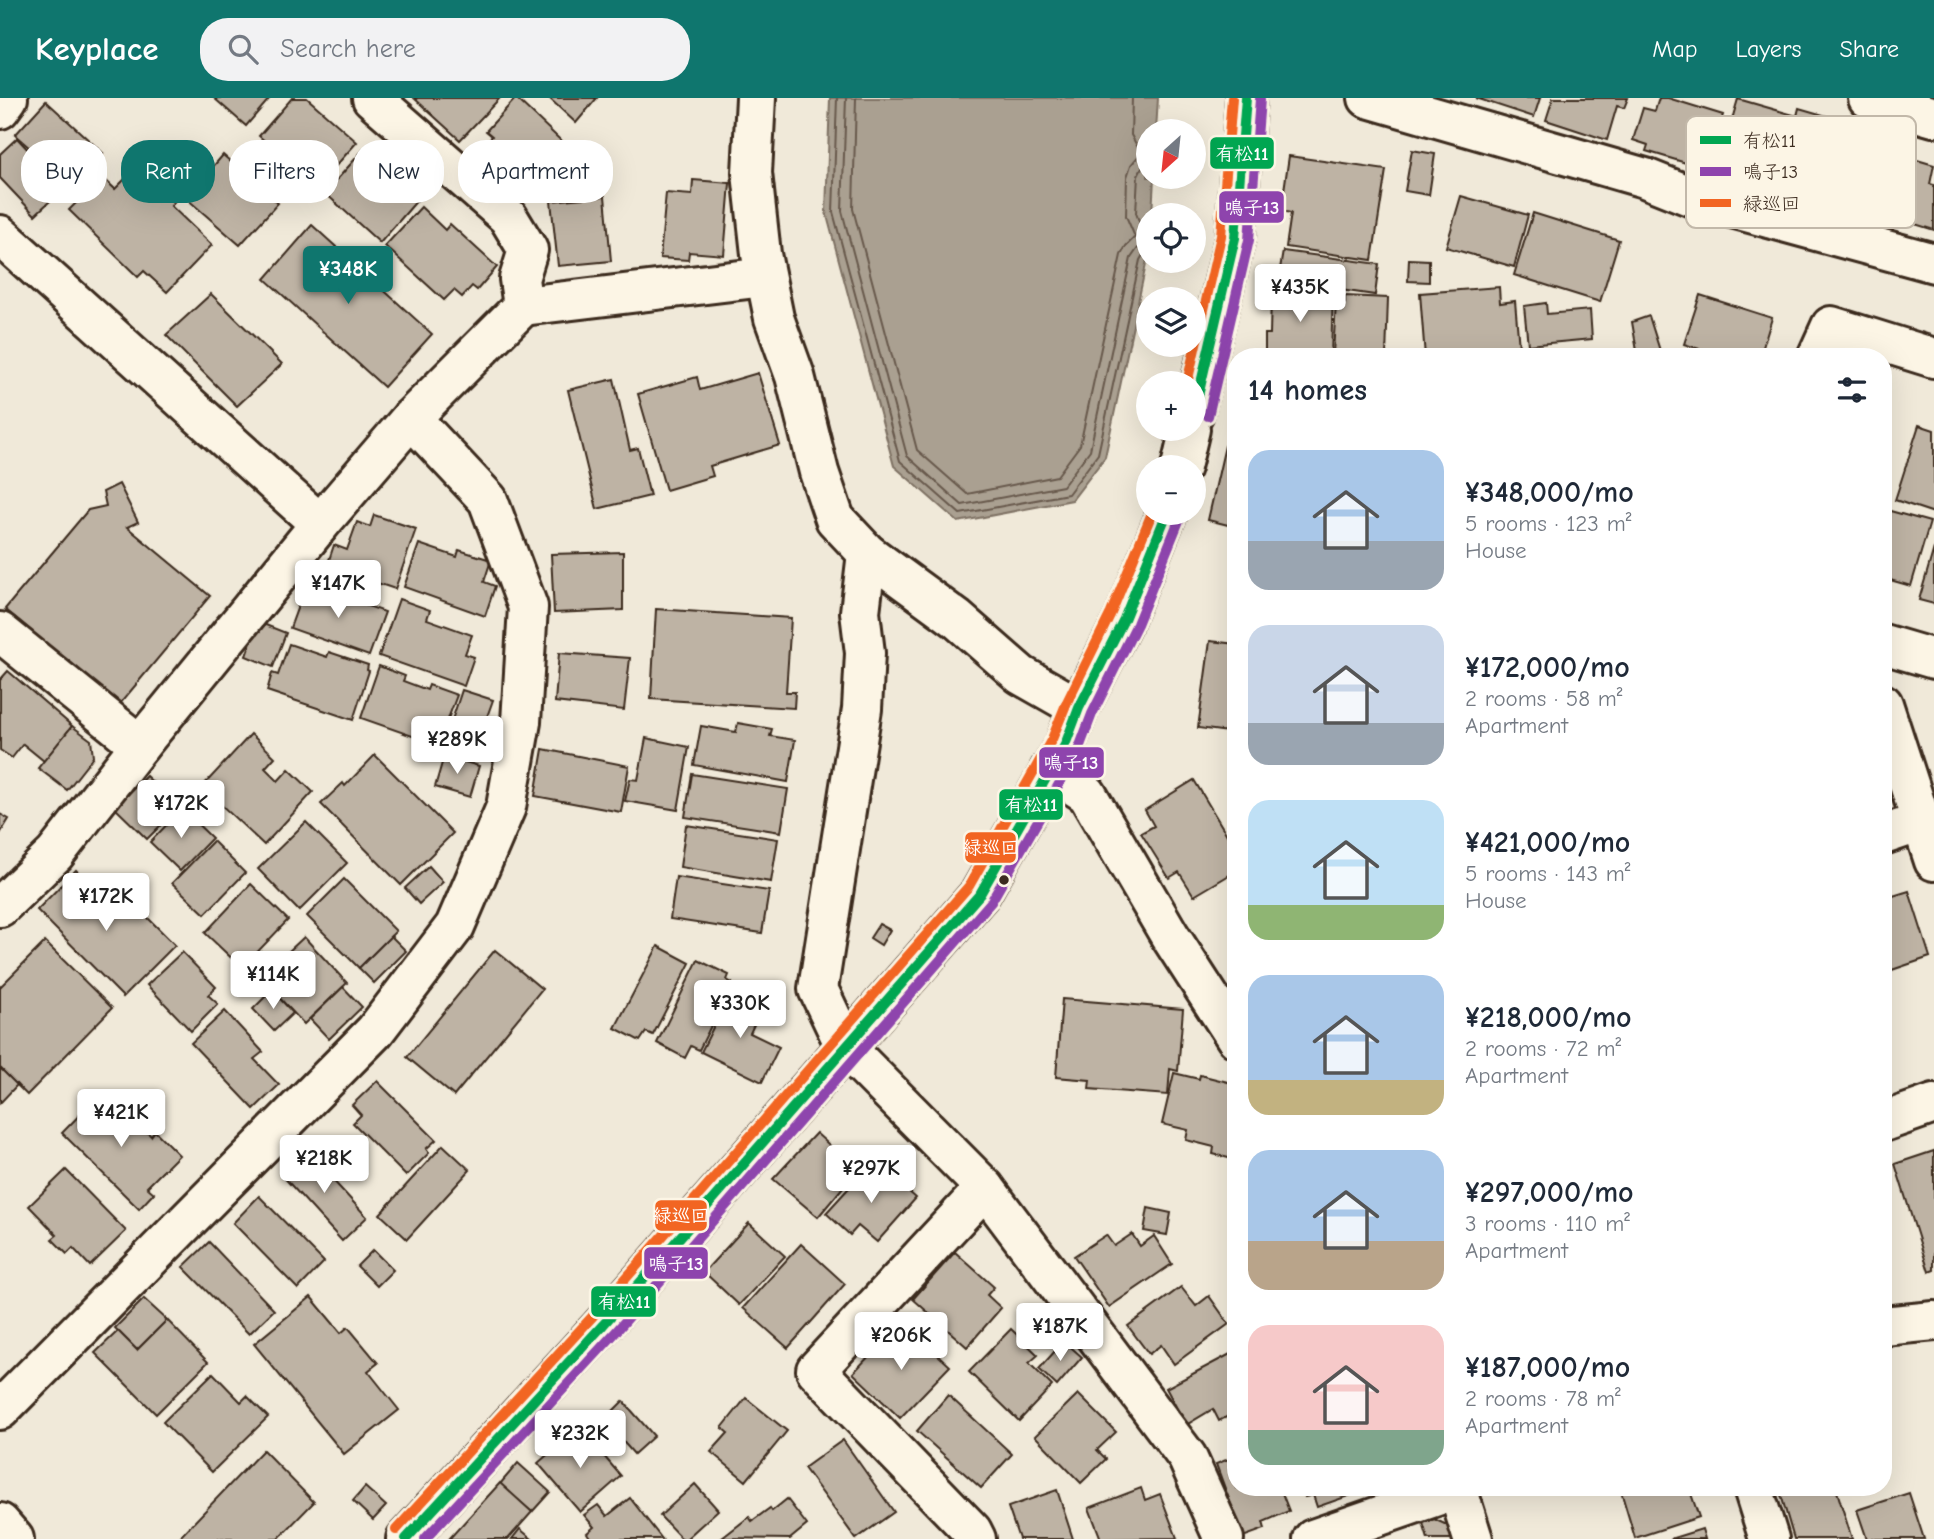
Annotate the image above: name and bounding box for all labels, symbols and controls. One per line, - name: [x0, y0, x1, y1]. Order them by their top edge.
- search box: [200, 18, 690, 81]
- text: Keyplace: [35, 30, 158, 68]
- icon: search: [224, 30, 262, 68]
- text: Search here: [280, 34, 416, 64]
- text: Map: [1652, 35, 1698, 63]
- text: Layers: [1736, 35, 1801, 63]
- text: Share: [1839, 35, 1899, 63]
- legend: [1686, 116, 1916, 228]
- north arrow: [1136, 119, 1206, 189]
- map controls: [1136, 119, 1206, 525]
- text: 有松11: [1743, 130, 1796, 152]
- line badge: 有松11: [1209, 136, 1275, 170]
- chip: Buy: [21, 140, 107, 203]
- chip: Rent: [121, 140, 215, 203]
- chip: Filters: [229, 140, 339, 203]
- chip: New: [353, 140, 444, 203]
- chip: Apartment: [458, 140, 613, 203]
- text: 有松11: [1216, 143, 1268, 165]
- text: 鳴子13: [1743, 161, 1798, 183]
- line badge: 鳴子13: [1218, 190, 1285, 224]
- text: 緑巡回: [1743, 193, 1800, 215]
- text: 鳴子13: [1225, 197, 1279, 219]
- button: locate: [1136, 203, 1206, 273]
- pin: ¥348K: [299, 246, 397, 306]
- text: ¥348K: [319, 255, 377, 282]
- pin: ¥435K: [1251, 264, 1349, 324]
- text: ¥435K: [1271, 273, 1329, 300]
- button: layers: [1136, 287, 1206, 357]
- button: +: [1136, 371, 1206, 441]
- icon: filters: [1833, 371, 1871, 409]
- text: 14 homes: [1248, 373, 1367, 408]
- button: −: [1136, 455, 1206, 525]
- text: ¥348,000/mo: [1465, 475, 1634, 510]
- icon: home: [1304, 478, 1388, 562]
- text: 5 rooms · 123 m²: [1465, 510, 1631, 537]
- text: House: [1465, 537, 1527, 564]
- pin: ¥147K: [289, 560, 387, 620]
- text: ¥147K: [311, 569, 365, 596]
- text: ¥172,000/mo: [1465, 650, 1630, 685]
- icon: home: [1304, 653, 1388, 737]
- text: 2 rooms · 58 m²: [1465, 685, 1623, 712]
- text: Apartment: [1465, 712, 1568, 739]
- pin: ¥289K: [408, 716, 506, 776]
- text: ¥289K: [427, 725, 487, 752]
- line badge: 鳴子13: [1038, 746, 1105, 779]
- text: 鳴子13: [1044, 752, 1098, 774]
- pin: ¥172K: [132, 780, 230, 840]
- line badge: 有松11: [998, 788, 1064, 821]
- text: ¥172K: [153, 789, 209, 816]
- text: 有松11: [1005, 794, 1057, 816]
- text: ¥421,000/mo: [1465, 825, 1630, 860]
- icon: home: [1304, 828, 1388, 912]
- line badge: 緑巡回: [964, 831, 1017, 864]
- text: 緑巡回: [962, 837, 1020, 859]
- text: 5 rooms · 143 m²: [1465, 860, 1631, 887]
- unlabelled marker: [997, 873, 1011, 887]
- pin: ¥172K: [57, 874, 155, 933]
- text: ¥172K: [78, 882, 134, 909]
- text: House: [1465, 887, 1527, 914]
- pin: ¥114K: [224, 951, 322, 1011]
- text: ¥114K: [247, 960, 299, 987]
- pin: ¥330K: [691, 981, 789, 1040]
- text: ¥330K: [710, 989, 770, 1016]
- text: ¥218,000/mo: [1465, 1000, 1632, 1035]
- icon: home: [1304, 1003, 1388, 1087]
- text: 2 rooms · 72 m²: [1465, 1035, 1621, 1062]
- text: Apartment: [1465, 1062, 1568, 1089]
- pin: ¥421K: [72, 1090, 170, 1149]
- text: ¥421K: [93, 1098, 149, 1125]
- pin: ¥218K: [275, 1136, 373, 1195]
- text: ¥218K: [296, 1144, 352, 1171]
- pin: ¥297K: [822, 1146, 920, 1205]
- text: ¥297K: [842, 1154, 900, 1181]
- text: ¥297,000/mo: [1465, 1175, 1634, 1210]
- icon: home: [1304, 1178, 1388, 1262]
- line badge: 緑巡回: [654, 1199, 708, 1232]
- text: 緑巡回: [652, 1205, 710, 1227]
- text: 3 rooms · 110 m²: [1465, 1210, 1630, 1237]
- text: Apartment: [1465, 1237, 1568, 1264]
- line badge: 鳴子13: [643, 1246, 709, 1280]
- text: 鳴子13: [649, 1253, 703, 1275]
- line badge: 有松11: [590, 1285, 657, 1318]
- text: 有松11: [598, 1291, 650, 1313]
- pin: ¥187K: [1011, 1304, 1109, 1363]
- pin: ¥206K: [852, 1312, 950, 1372]
- text: ¥187K: [1032, 1312, 1088, 1339]
- text: ¥206K: [871, 1321, 931, 1348]
- text: ¥187,000/mo: [1465, 1350, 1630, 1385]
- icon: home: [1304, 1353, 1388, 1437]
- text: 2 rooms · 78 m²: [1465, 1385, 1621, 1412]
- pin: ¥232K: [531, 1410, 629, 1470]
- text: Apartment: [1465, 1412, 1568, 1439]
- text: ¥232K: [551, 1419, 609, 1446]

